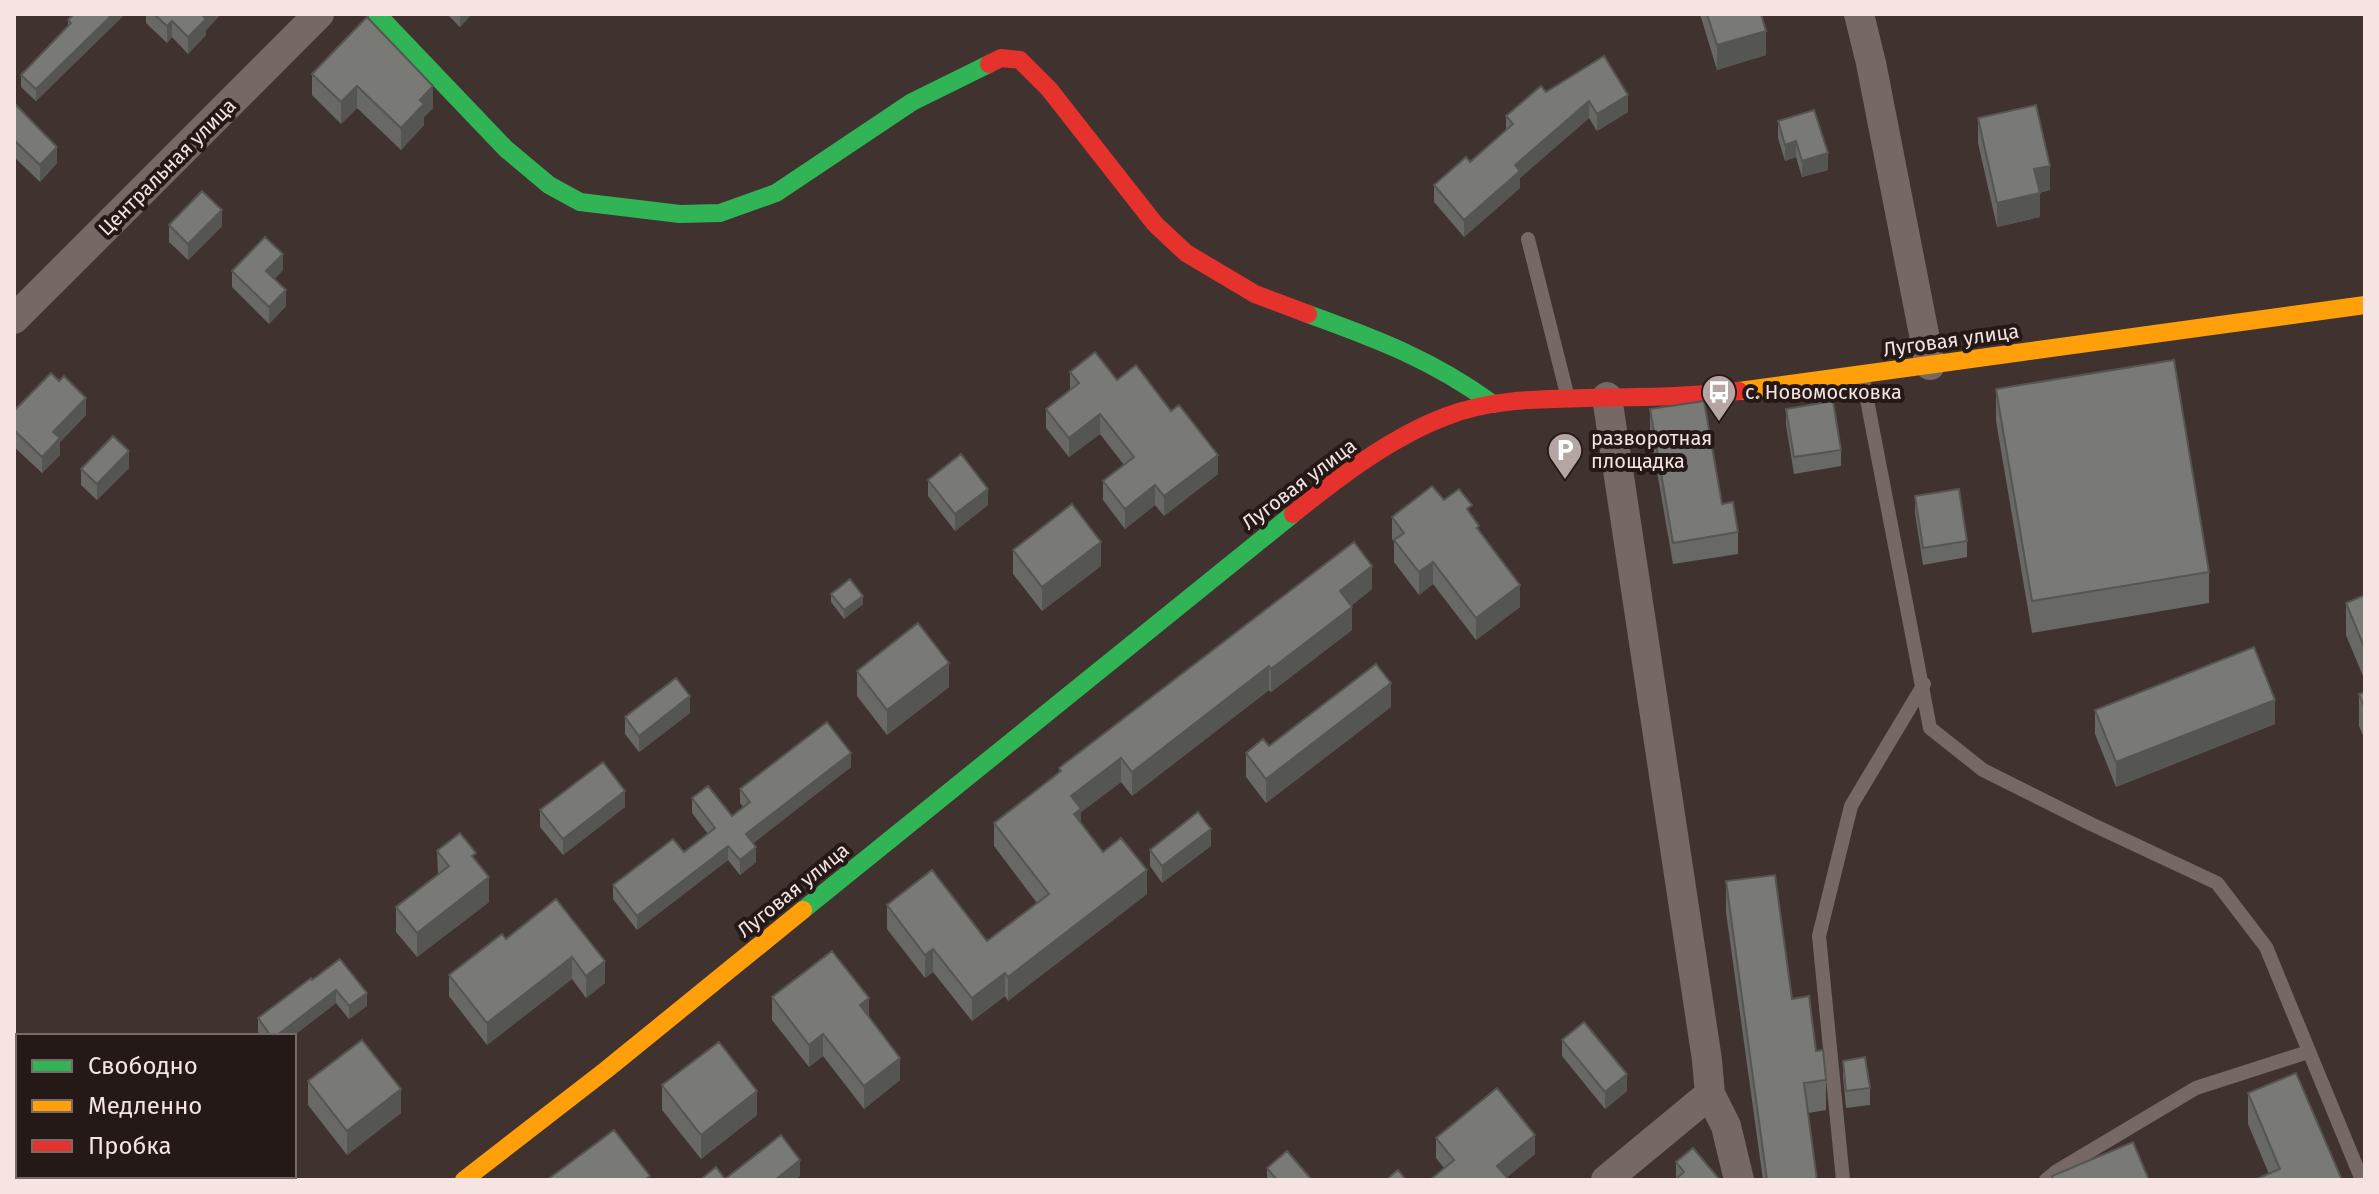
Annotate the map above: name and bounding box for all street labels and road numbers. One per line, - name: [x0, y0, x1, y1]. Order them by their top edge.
- street label: Центральная улица: [93, 93, 241, 241]
- street label: Луговая улица: [1882, 319, 2020, 361]
- street label: Луговая улица: [1237, 433, 1361, 535]
- street label: Луговая улица: [732, 838, 854, 942]

